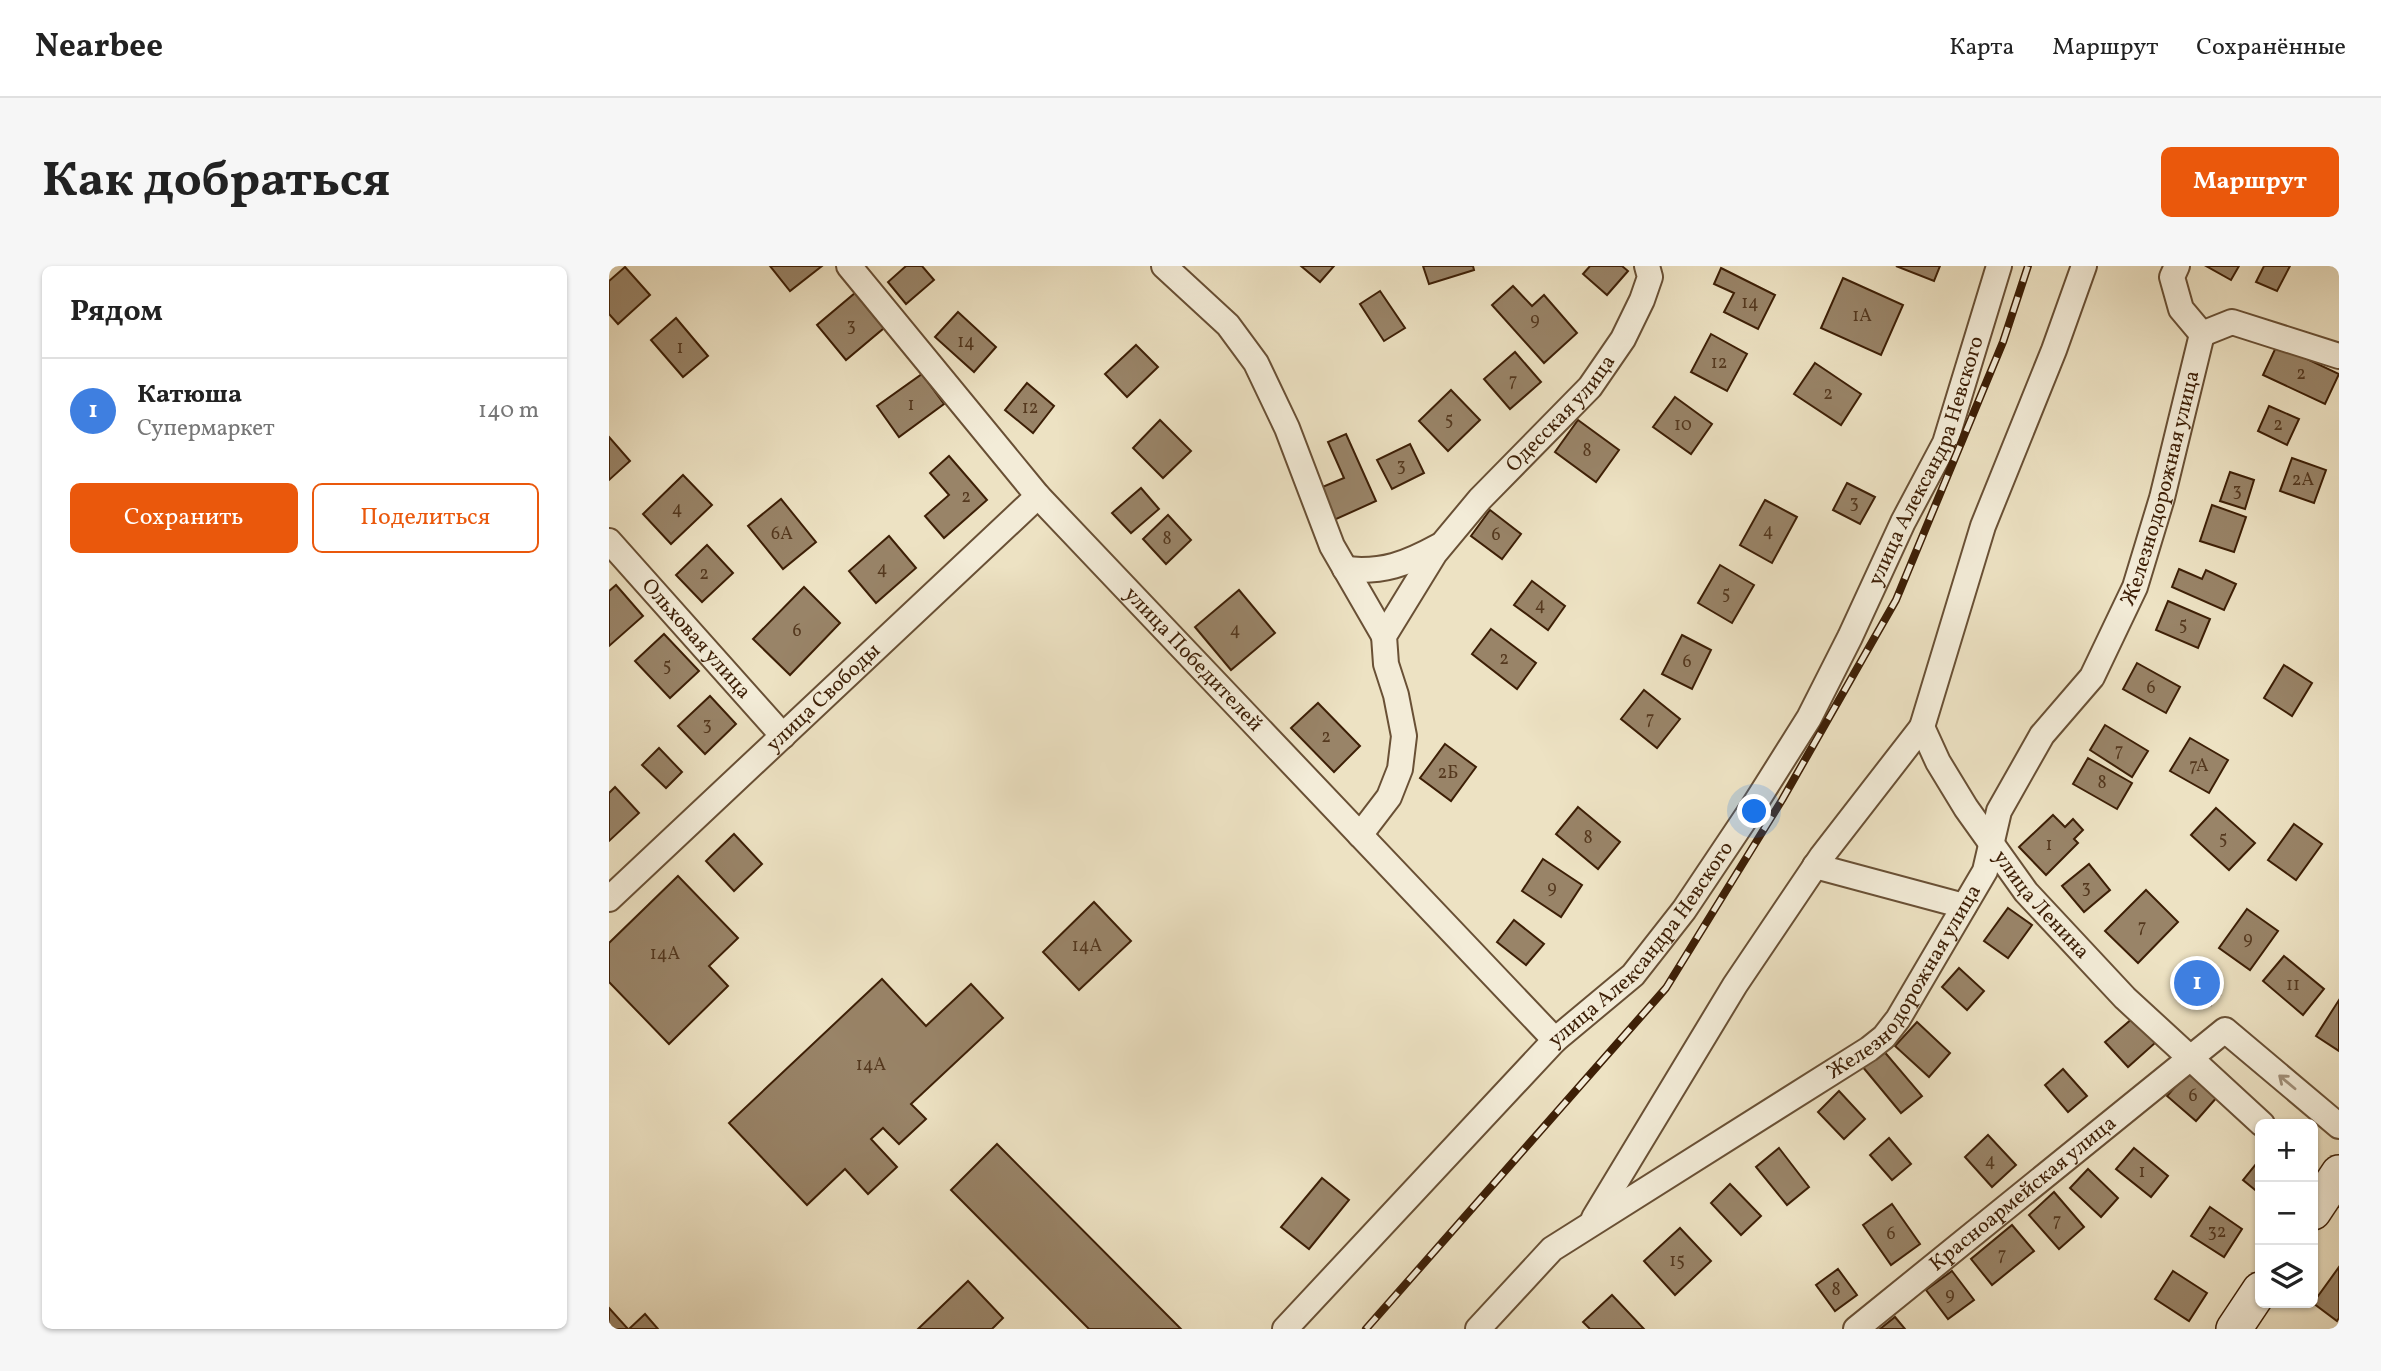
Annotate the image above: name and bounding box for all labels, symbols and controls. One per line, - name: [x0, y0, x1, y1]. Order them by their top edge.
- text: Nearbee: [35, 25, 163, 71]
- text: Карта: [1949, 31, 2014, 65]
- text: Маршрут: [2052, 31, 2158, 65]
- text: Сохранённые: [2196, 31, 2346, 65]
- button: Маршрут: [2161, 147, 2339, 217]
- text: Как добраться: [42, 148, 390, 217]
- text: Рядом: [70, 291, 163, 333]
- house number: 14: [1741, 291, 1759, 316]
- house number: 1А: [1852, 304, 1872, 329]
- house number: 9: [1530, 308, 1540, 333]
- house number: 3: [846, 314, 856, 339]
- house number: 14: [957, 330, 975, 355]
- street label: улица Александра Невского: [1861, 333, 1991, 591]
- house number: 1: [677, 336, 683, 361]
- street label: Одесская улица: [1499, 349, 1622, 479]
- house number: 12: [1711, 351, 1727, 376]
- house number: 2: [2296, 362, 2306, 387]
- street label: Железнодорожная улица: [2114, 368, 2207, 611]
- house number: 7: [1509, 369, 1517, 394]
- text: Катюша: [137, 377, 242, 413]
- house number: 2: [1823, 382, 1833, 407]
- house number: 1: [908, 393, 914, 418]
- text: 1: [88, 395, 98, 427]
- text: 140 m: [478, 395, 539, 427]
- house number: 12: [1022, 396, 1038, 421]
- house number: 5: [1445, 408, 1453, 433]
- text: Супермаркет: [137, 413, 275, 445]
- house number: 10: [1674, 413, 1692, 438]
- house number: 2: [2273, 413, 2283, 438]
- house number: 8: [1582, 439, 1592, 464]
- house number: 3: [1396, 454, 1406, 479]
- house number: 2А: [2292, 468, 2314, 493]
- house number: 3: [2232, 479, 2242, 504]
- button: Сохранить: [70, 483, 298, 553]
- button: Поделиться: [312, 483, 539, 553]
- house number: 2: [961, 485, 971, 510]
- house number: 3: [1849, 491, 1859, 516]
- house number: 4: [672, 497, 682, 522]
- house number: 4: [1763, 519, 1773, 544]
- house number: 6А: [771, 522, 793, 547]
- house number: 6: [1491, 523, 1501, 548]
- house number: 8: [1162, 527, 1172, 552]
- house number: 4: [877, 557, 887, 582]
- house number: 2: [699, 562, 709, 587]
- street label: Ольховая улица: [635, 572, 758, 705]
- street label: улица Победителей: [1117, 581, 1269, 738]
- house number: 5: [1722, 582, 1730, 607]
- house number: 4: [1535, 593, 1545, 618]
- house number: 5: [2179, 613, 2187, 638]
- house number: 4: [1230, 618, 1240, 643]
- house number: 6: [792, 619, 802, 644]
- street label: улица Свободы: [760, 637, 887, 759]
- house number: 2: [1499, 647, 1509, 672]
- house number: 6: [1682, 650, 1692, 675]
- house number: 5: [663, 654, 671, 679]
- house number: 6: [2146, 676, 2156, 701]
- house number: 7: [1646, 707, 1654, 732]
- house number: 3: [702, 713, 712, 738]
- house number: 2: [1321, 725, 1331, 750]
- house number: 7: [2115, 739, 2123, 764]
- house number: 7А: [2189, 754, 2209, 779]
- house number: 2Б: [1438, 761, 1458, 786]
- house number: 8: [2097, 771, 2107, 796]
- your location: [1737, 794, 1771, 828]
- house number: 8: [1583, 826, 1593, 851]
- house number: 5: [2219, 827, 2227, 852]
- house number: 1: [2046, 833, 2052, 858]
- street label: улица Александра Невского: [1542, 836, 1741, 1054]
- street label: улица Ленина: [1986, 844, 2096, 966]
- house number: 9: [1547, 876, 1557, 901]
- house number: 3: [2081, 876, 2091, 901]
- street label: Железнодорожная улица: [1821, 879, 1988, 1086]
- house number: 7: [2138, 915, 2146, 940]
- house number: 9: [2243, 927, 2253, 952]
- house number: 14А: [1072, 934, 1103, 959]
- house number: 14А: [650, 942, 681, 967]
- pin: 1: [2174, 957, 2220, 1009]
- house number: 11: [2286, 973, 2300, 998]
- house number: 14А: [856, 1053, 887, 1078]
- one-way arrow: [2278, 1075, 2296, 1090]
- house number: 6: [2188, 1084, 2198, 1109]
- street label: Красноармейская улица: [1923, 1109, 2123, 1278]
- map controls: [2255, 1119, 2318, 1308]
- button: +: [2255, 1119, 2318, 1182]
- house number: 4: [1985, 1149, 1995, 1174]
- house number: 1: [2139, 1160, 2145, 1185]
- button: −: [2255, 1182, 2318, 1245]
- house number: 7: [2053, 1209, 2061, 1234]
- house number: 32: [2208, 1220, 2226, 1245]
- house number: 6: [1886, 1222, 1896, 1247]
- house number: 7: [1998, 1243, 2006, 1268]
- button: layers: [2255, 1245, 2318, 1308]
- house number: 15: [1669, 1249, 1685, 1274]
- house number: 8: [1831, 1278, 1841, 1303]
- house number: 9: [1945, 1283, 1955, 1308]

